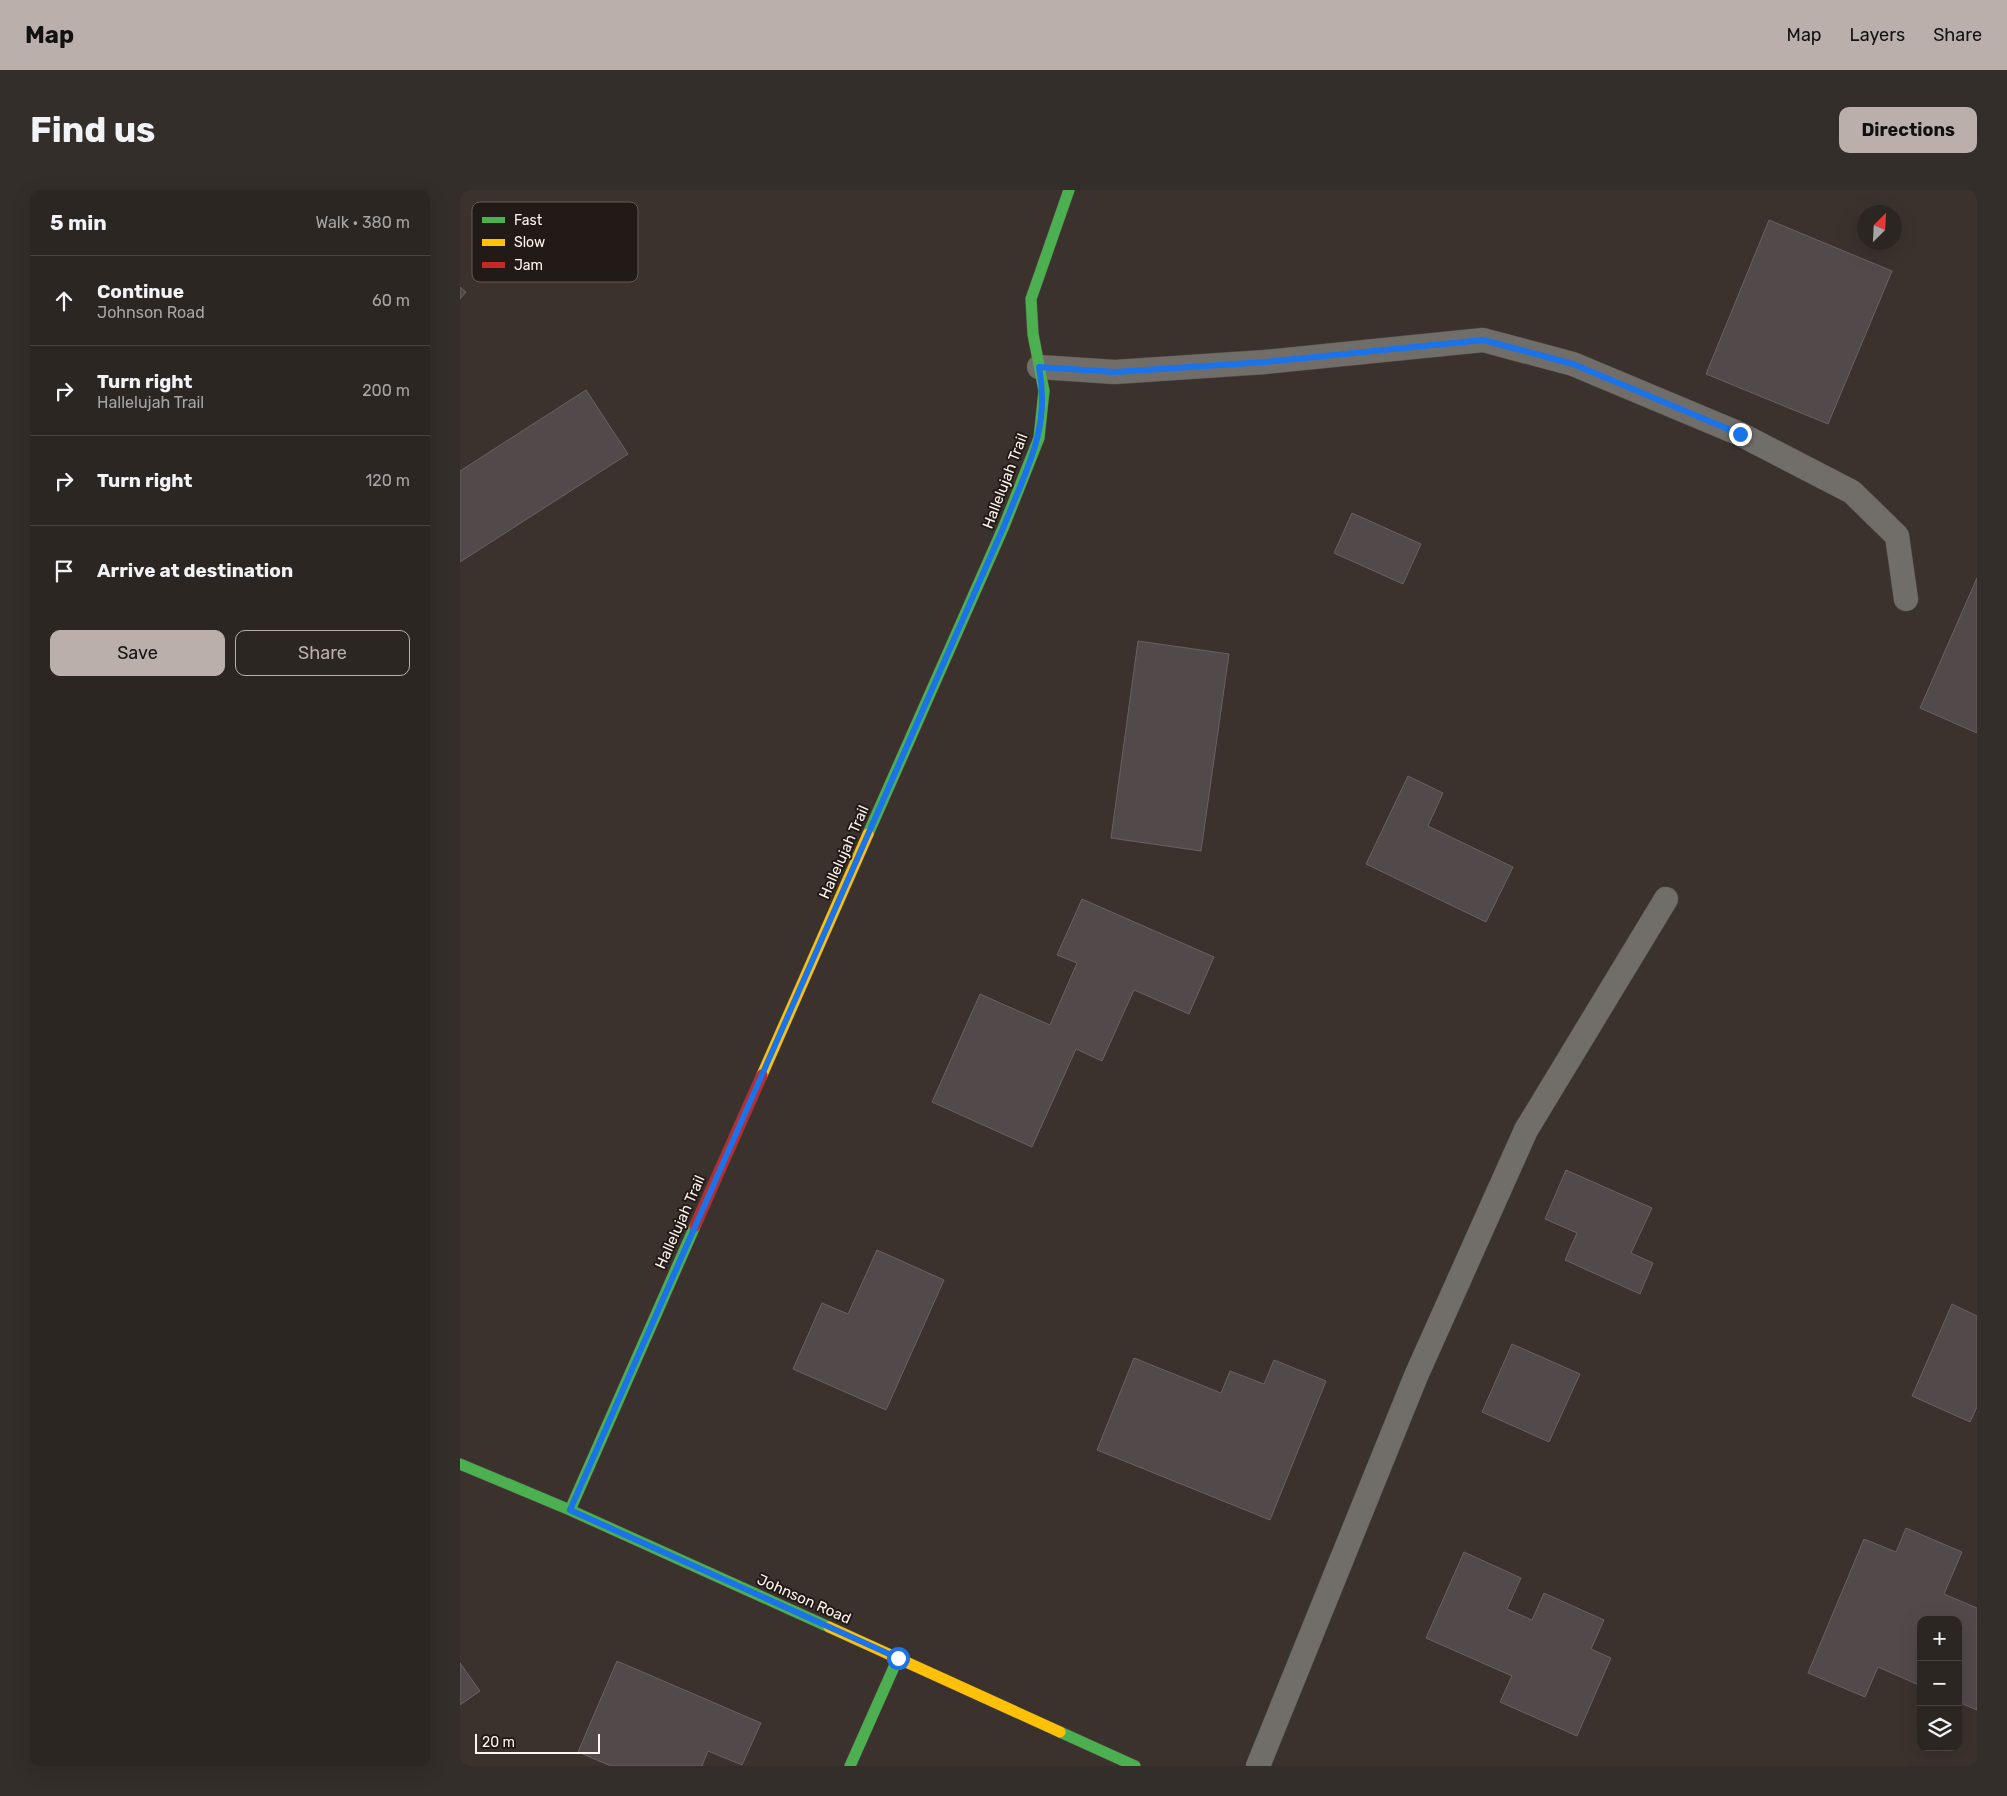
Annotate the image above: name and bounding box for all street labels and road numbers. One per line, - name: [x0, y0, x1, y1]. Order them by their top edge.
- street label: Hallelujah Trail: [979, 431, 1031, 531]
- street label: Hallelujah Trail: [815, 802, 873, 902]
- street label: Hallelujah Trail: [651, 1172, 709, 1272]
- street label: Johnson Road: [754, 1570, 854, 1628]

